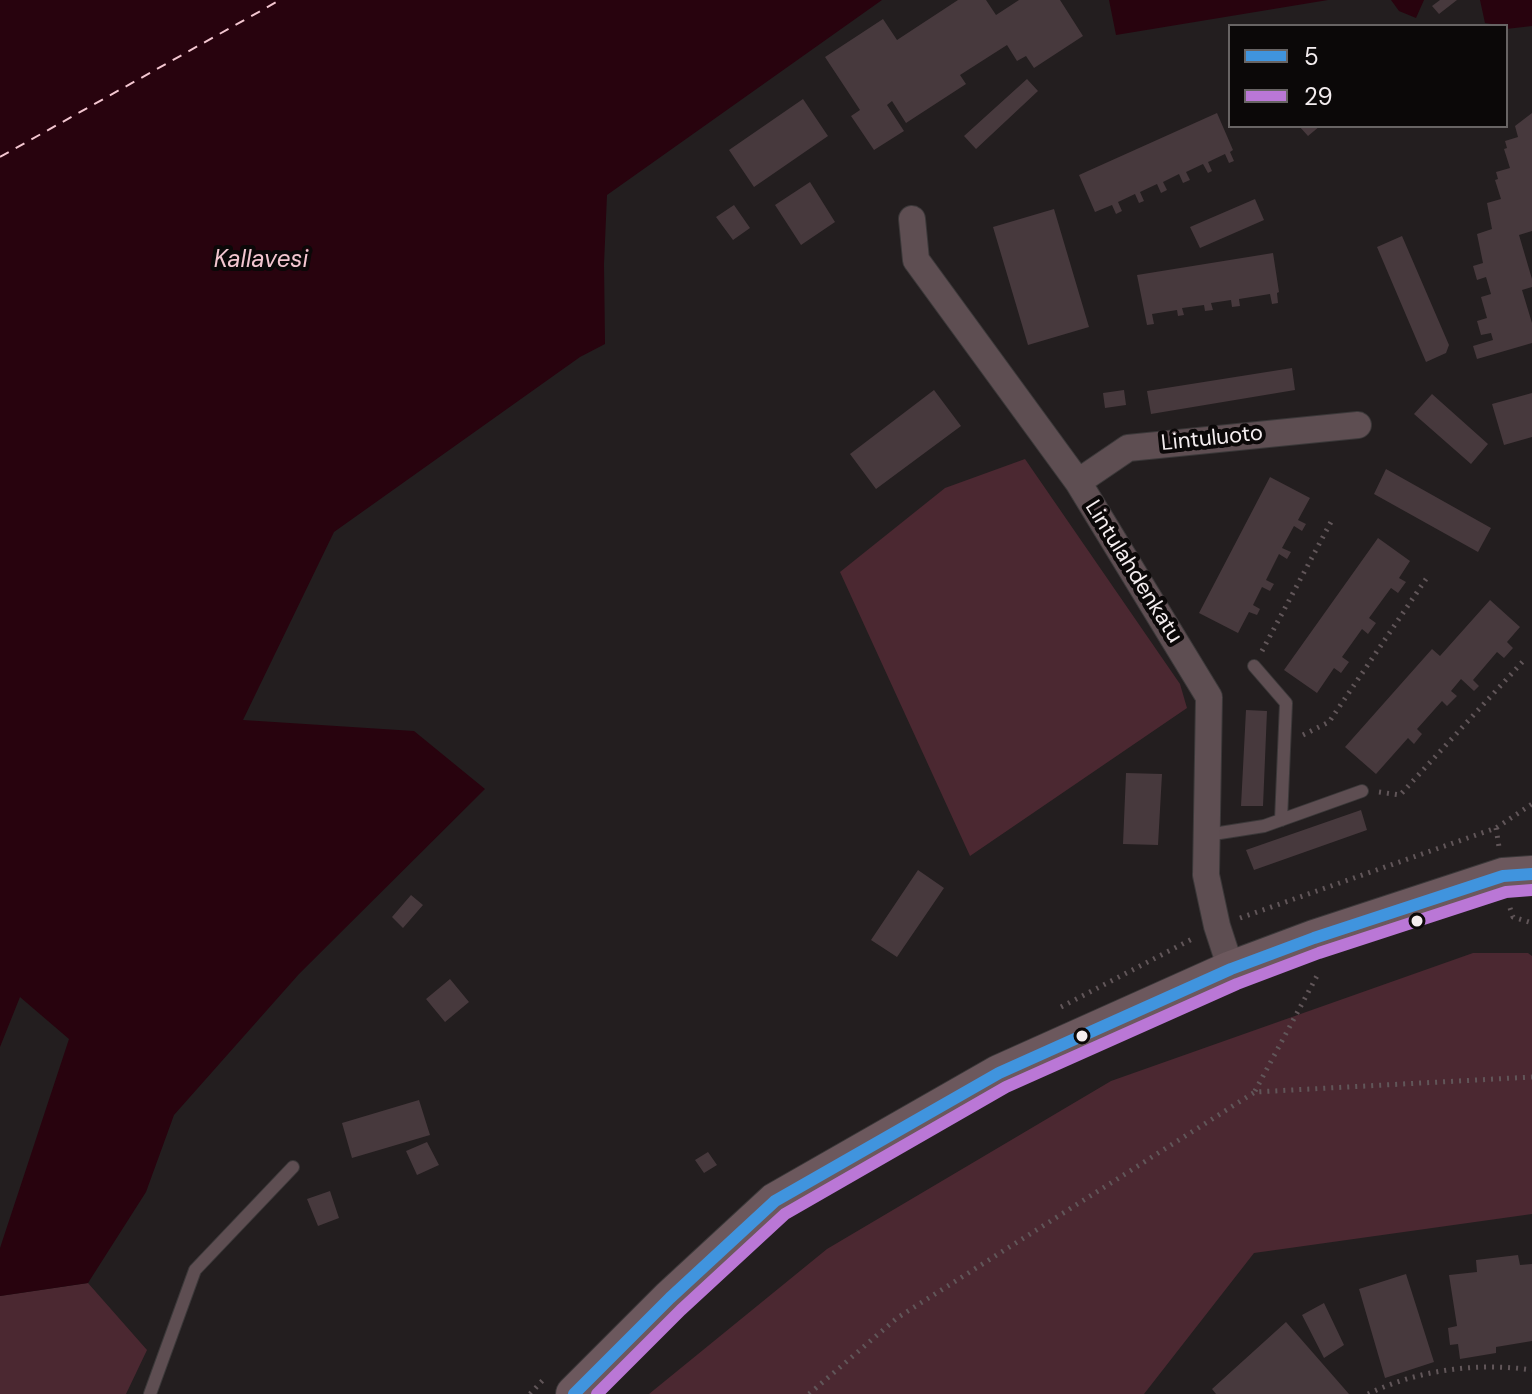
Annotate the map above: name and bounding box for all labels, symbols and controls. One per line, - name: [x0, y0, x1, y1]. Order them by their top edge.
- legend: [1228, 24, 1508, 128]
- text: 5: [1304, 41, 1319, 72]
- text: 29: [1304, 81, 1333, 112]
- water label: Kallavesi: [214, 247, 308, 275]
- street label: Lintuluoto: [1160, 421, 1264, 457]
- street label: Lintulahdenkatu: [1079, 496, 1187, 648]
- unlabelled marker: [1409, 913, 1425, 929]
- unlabelled marker: [1074, 1028, 1090, 1044]

